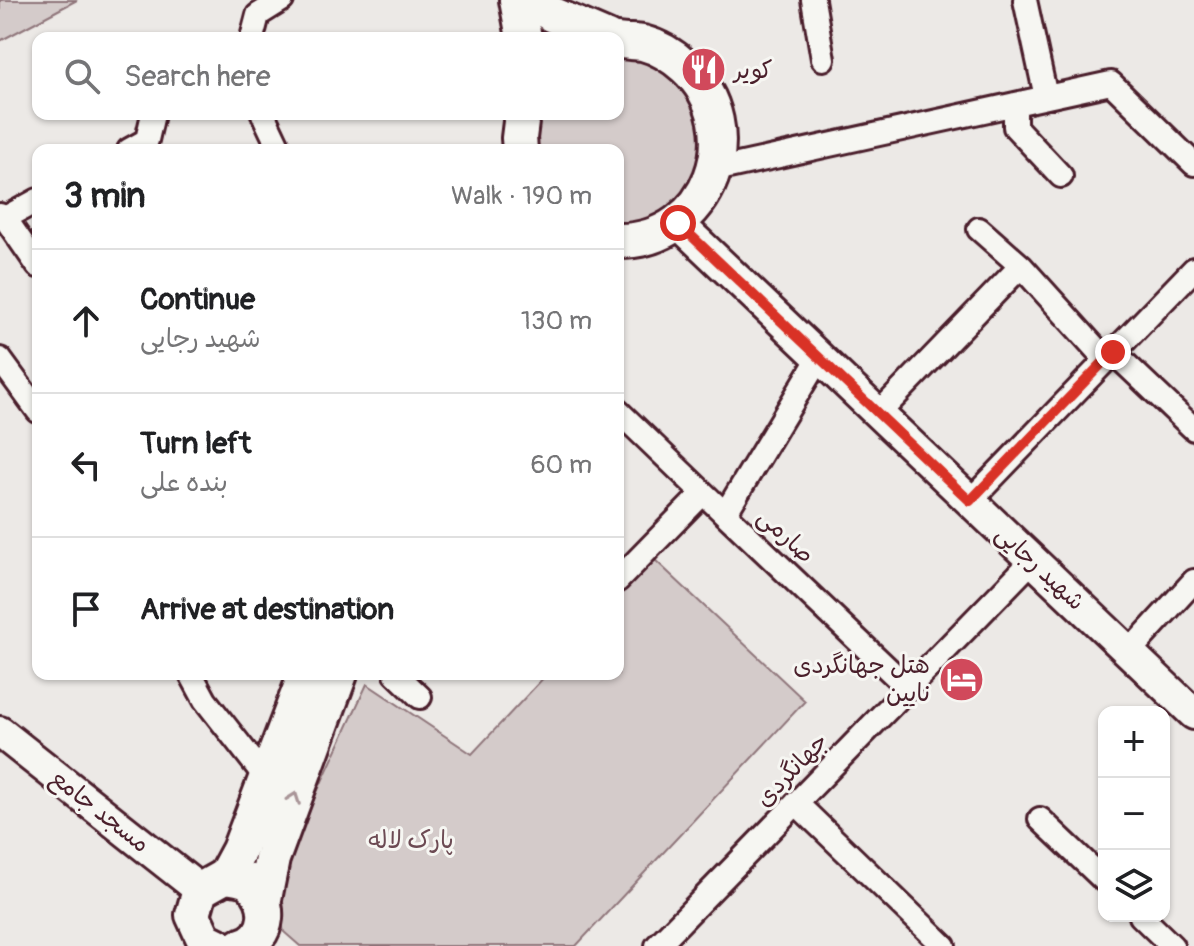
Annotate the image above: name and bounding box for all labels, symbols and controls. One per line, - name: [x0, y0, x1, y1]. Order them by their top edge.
- search box: [32, 32, 624, 120]
- restaurant icon: کویر: [679, 46, 727, 94]
- icon: search: [60, 54, 104, 98]
- place label: کویر: [732, 56, 773, 85]
- text: Search here: [124, 58, 271, 95]
- text: 3 min: [64, 175, 146, 218]
- text: Walk · 190 m: [451, 180, 592, 212]
- route start: [660, 205, 696, 241]
- text: Continue: [140, 281, 255, 318]
- icon: ahead: [64, 299, 108, 343]
- text: 130 m: [521, 305, 592, 337]
- text: شهید رجایی: [140, 323, 261, 355]
- route end: [1095, 334, 1131, 370]
- text: Turn left: [140, 425, 251, 462]
- icon: left: [64, 443, 108, 487]
- text: 60 m: [530, 449, 592, 481]
- text: بنده علی: [140, 467, 228, 499]
- street label: صارمی: [752, 503, 820, 569]
- street label: شهید رجایی: [989, 519, 1091, 617]
- icon: arrive: [64, 587, 108, 631]
- text: Arrive at destination: [140, 591, 394, 628]
- place label: هتل جهانگردی نایین: [793, 651, 930, 708]
- hotel icon: هتل جهانگردی نایین: [937, 655, 985, 703]
- map controls: [1098, 706, 1170, 922]
- button: +: [1098, 706, 1170, 778]
- street label: جهانگردی: [750, 727, 834, 813]
- street label: مسجد جامع: [43, 763, 155, 860]
- button: −: [1098, 778, 1170, 850]
- one-way arrow: [284, 792, 301, 806]
- park label: پارک لاله: [368, 826, 454, 855]
- button: layers: [1098, 850, 1170, 922]

